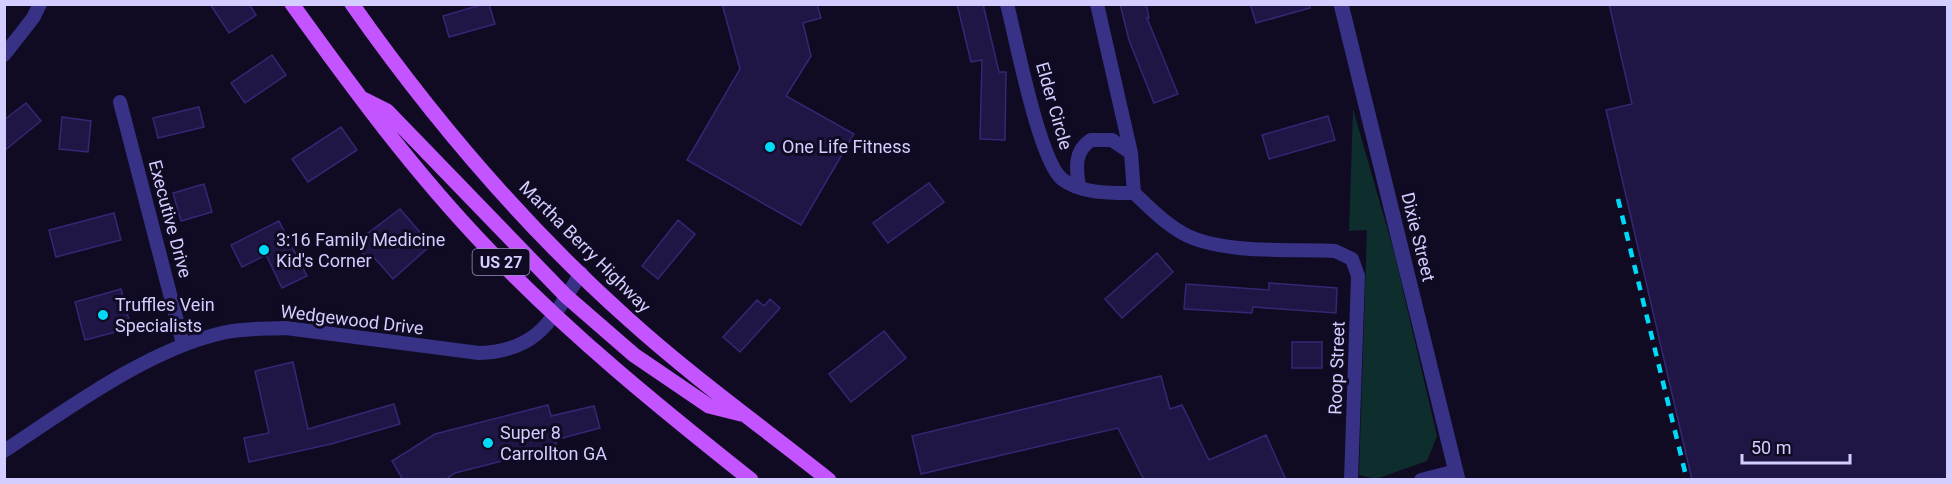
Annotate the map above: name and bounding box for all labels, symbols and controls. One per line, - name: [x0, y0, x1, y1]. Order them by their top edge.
- street label: Elder Circle: [1032, 60, 1077, 152]
- place label: One Life Fitness: [782, 136, 911, 157]
- marker: One Life Fitness: [763, 140, 777, 154]
- street label: Executive Drive: [145, 158, 196, 280]
- street label: Martha Berry Highway: [515, 177, 656, 317]
- street label: Dixie Street: [1397, 190, 1440, 284]
- place label: 3:16 Family Medicine Kid's Corner: [276, 229, 445, 271]
- marker: 3:16 Family Medicine Kid's Corner: [257, 243, 271, 257]
- road number: US 27: [472, 249, 530, 275]
- place label: Truffles Vein Specialists: [115, 294, 215, 336]
- street label: Wedgewood Drive: [279, 300, 425, 339]
- marker: Truffles Vein Specialists: [96, 308, 110, 322]
- street label: Roop Street: [1324, 321, 1349, 415]
- place label: Super 8 Carrollton GA: [500, 422, 607, 464]
- scale bar: [1742, 427, 1850, 465]
- marker: Super 8 Carrollton GA: [481, 436, 495, 450]
- text: 50 m: [1751, 437, 1791, 458]

